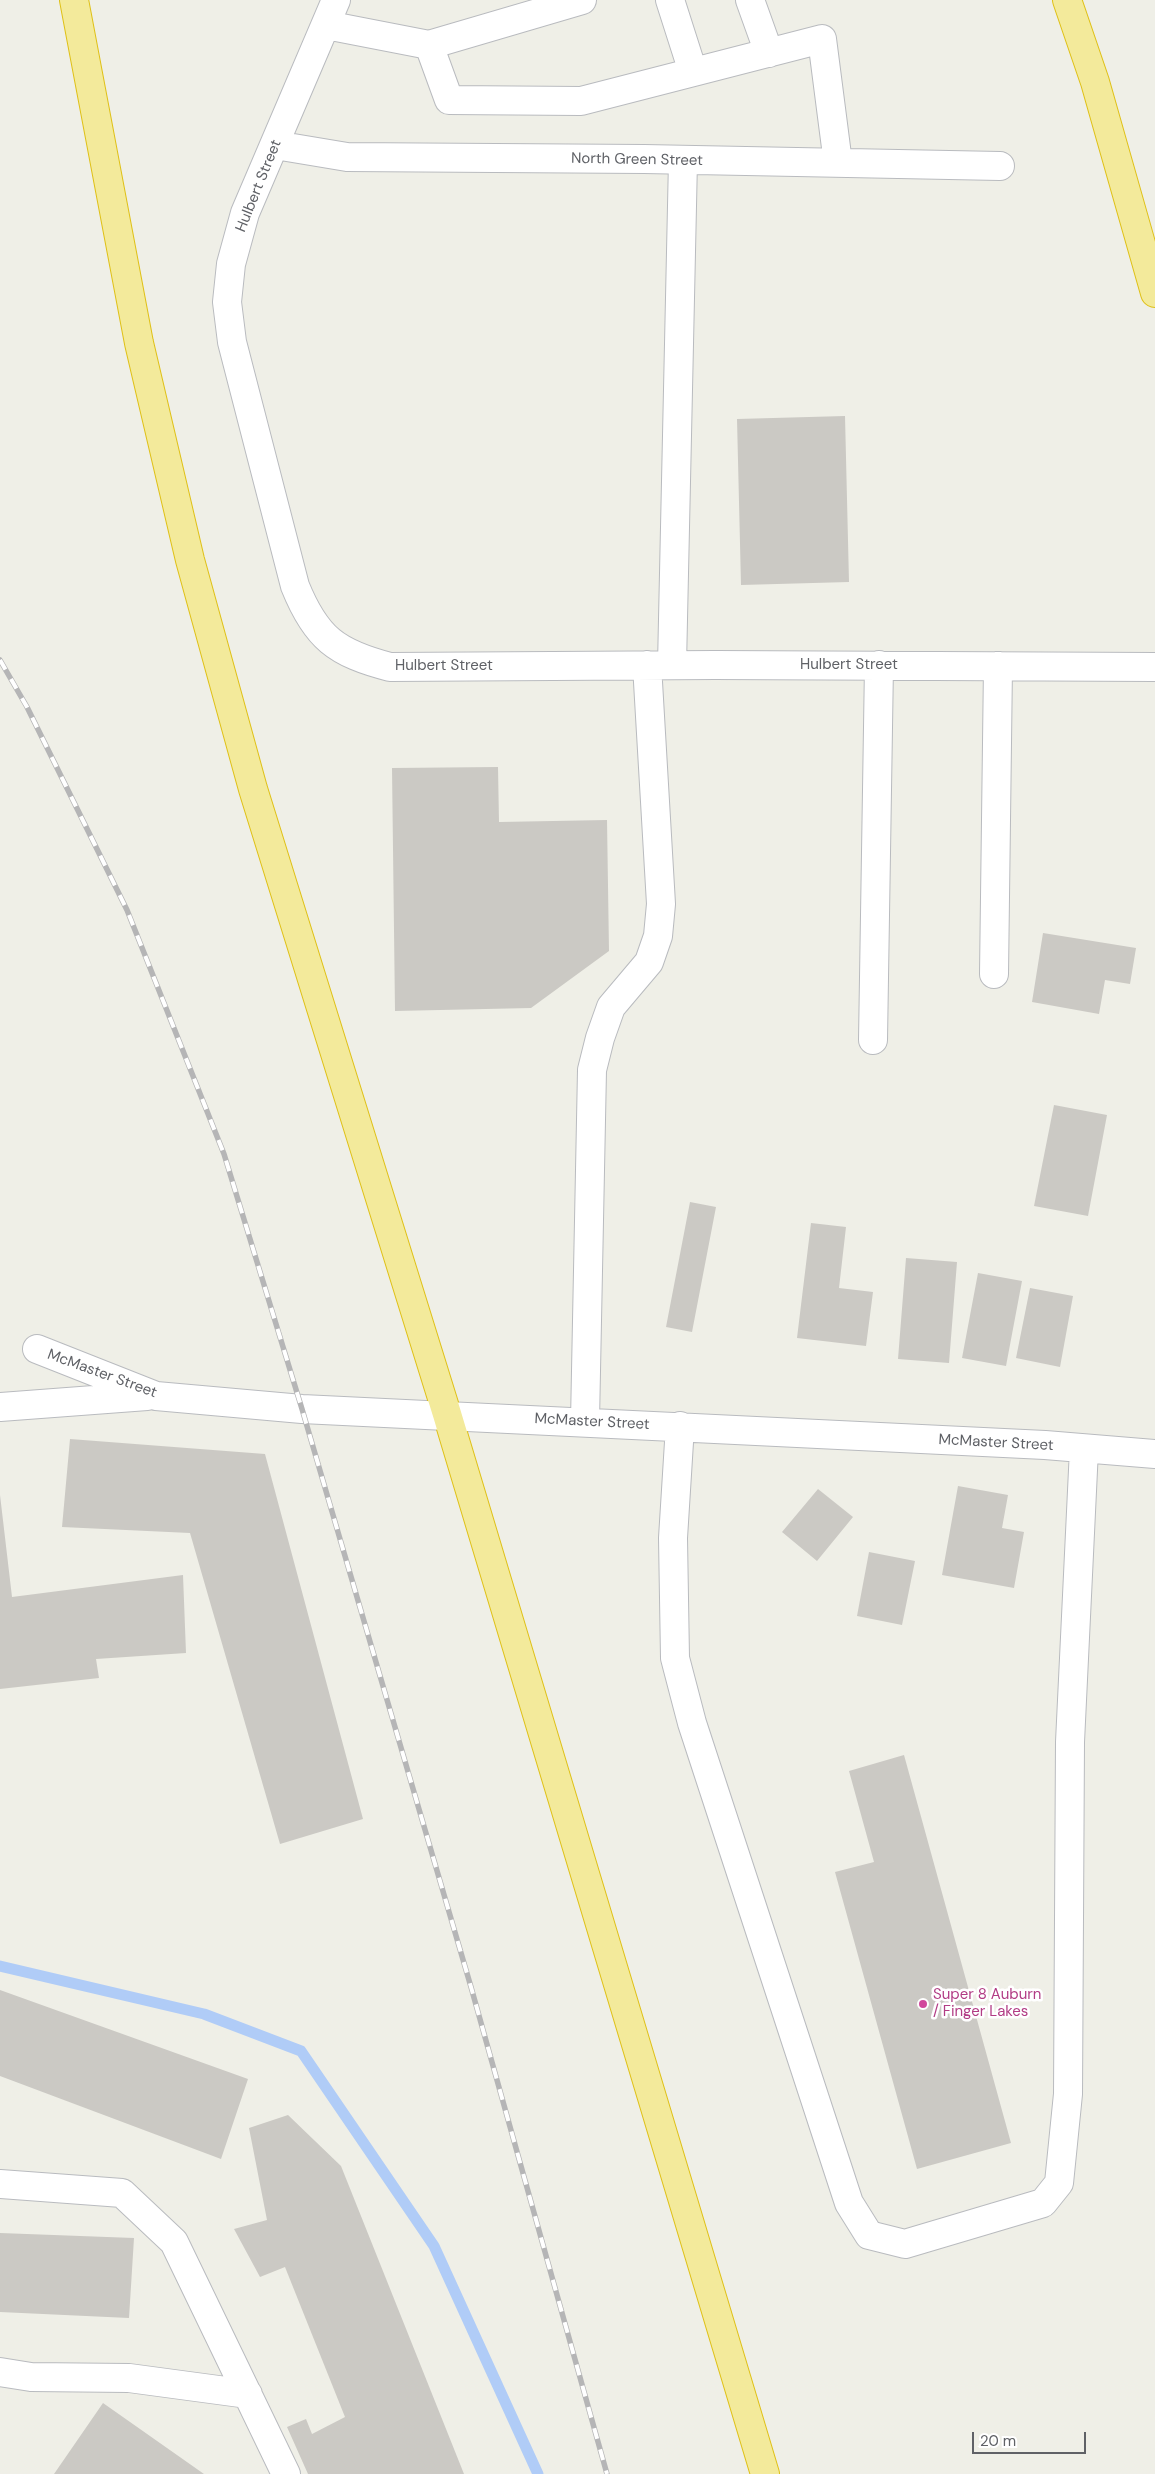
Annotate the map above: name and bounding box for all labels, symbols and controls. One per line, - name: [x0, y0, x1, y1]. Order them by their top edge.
- street label: Hulbert Street: [232, 137, 286, 235]
- street label: North Green Street: [571, 150, 703, 170]
- street label: Hulbert Street: [800, 656, 898, 674]
- street label: Hulbert Street: [395, 657, 493, 675]
- street label: McMaster Street: [45, 1346, 159, 1402]
- street label: McMaster Street: [534, 1410, 650, 1434]
- street label: McMaster Street: [938, 1431, 1054, 1455]
- place label: Super 8 Auburn / Finger Lakes: [933, 1986, 1041, 2021]
- marker: Super 8 Auburn / Finger Lakes: [917, 1998, 929, 2010]
- scale bar: [975, 2422, 1089, 2454]
- text: 20 m: [980, 2431, 1016, 2451]

